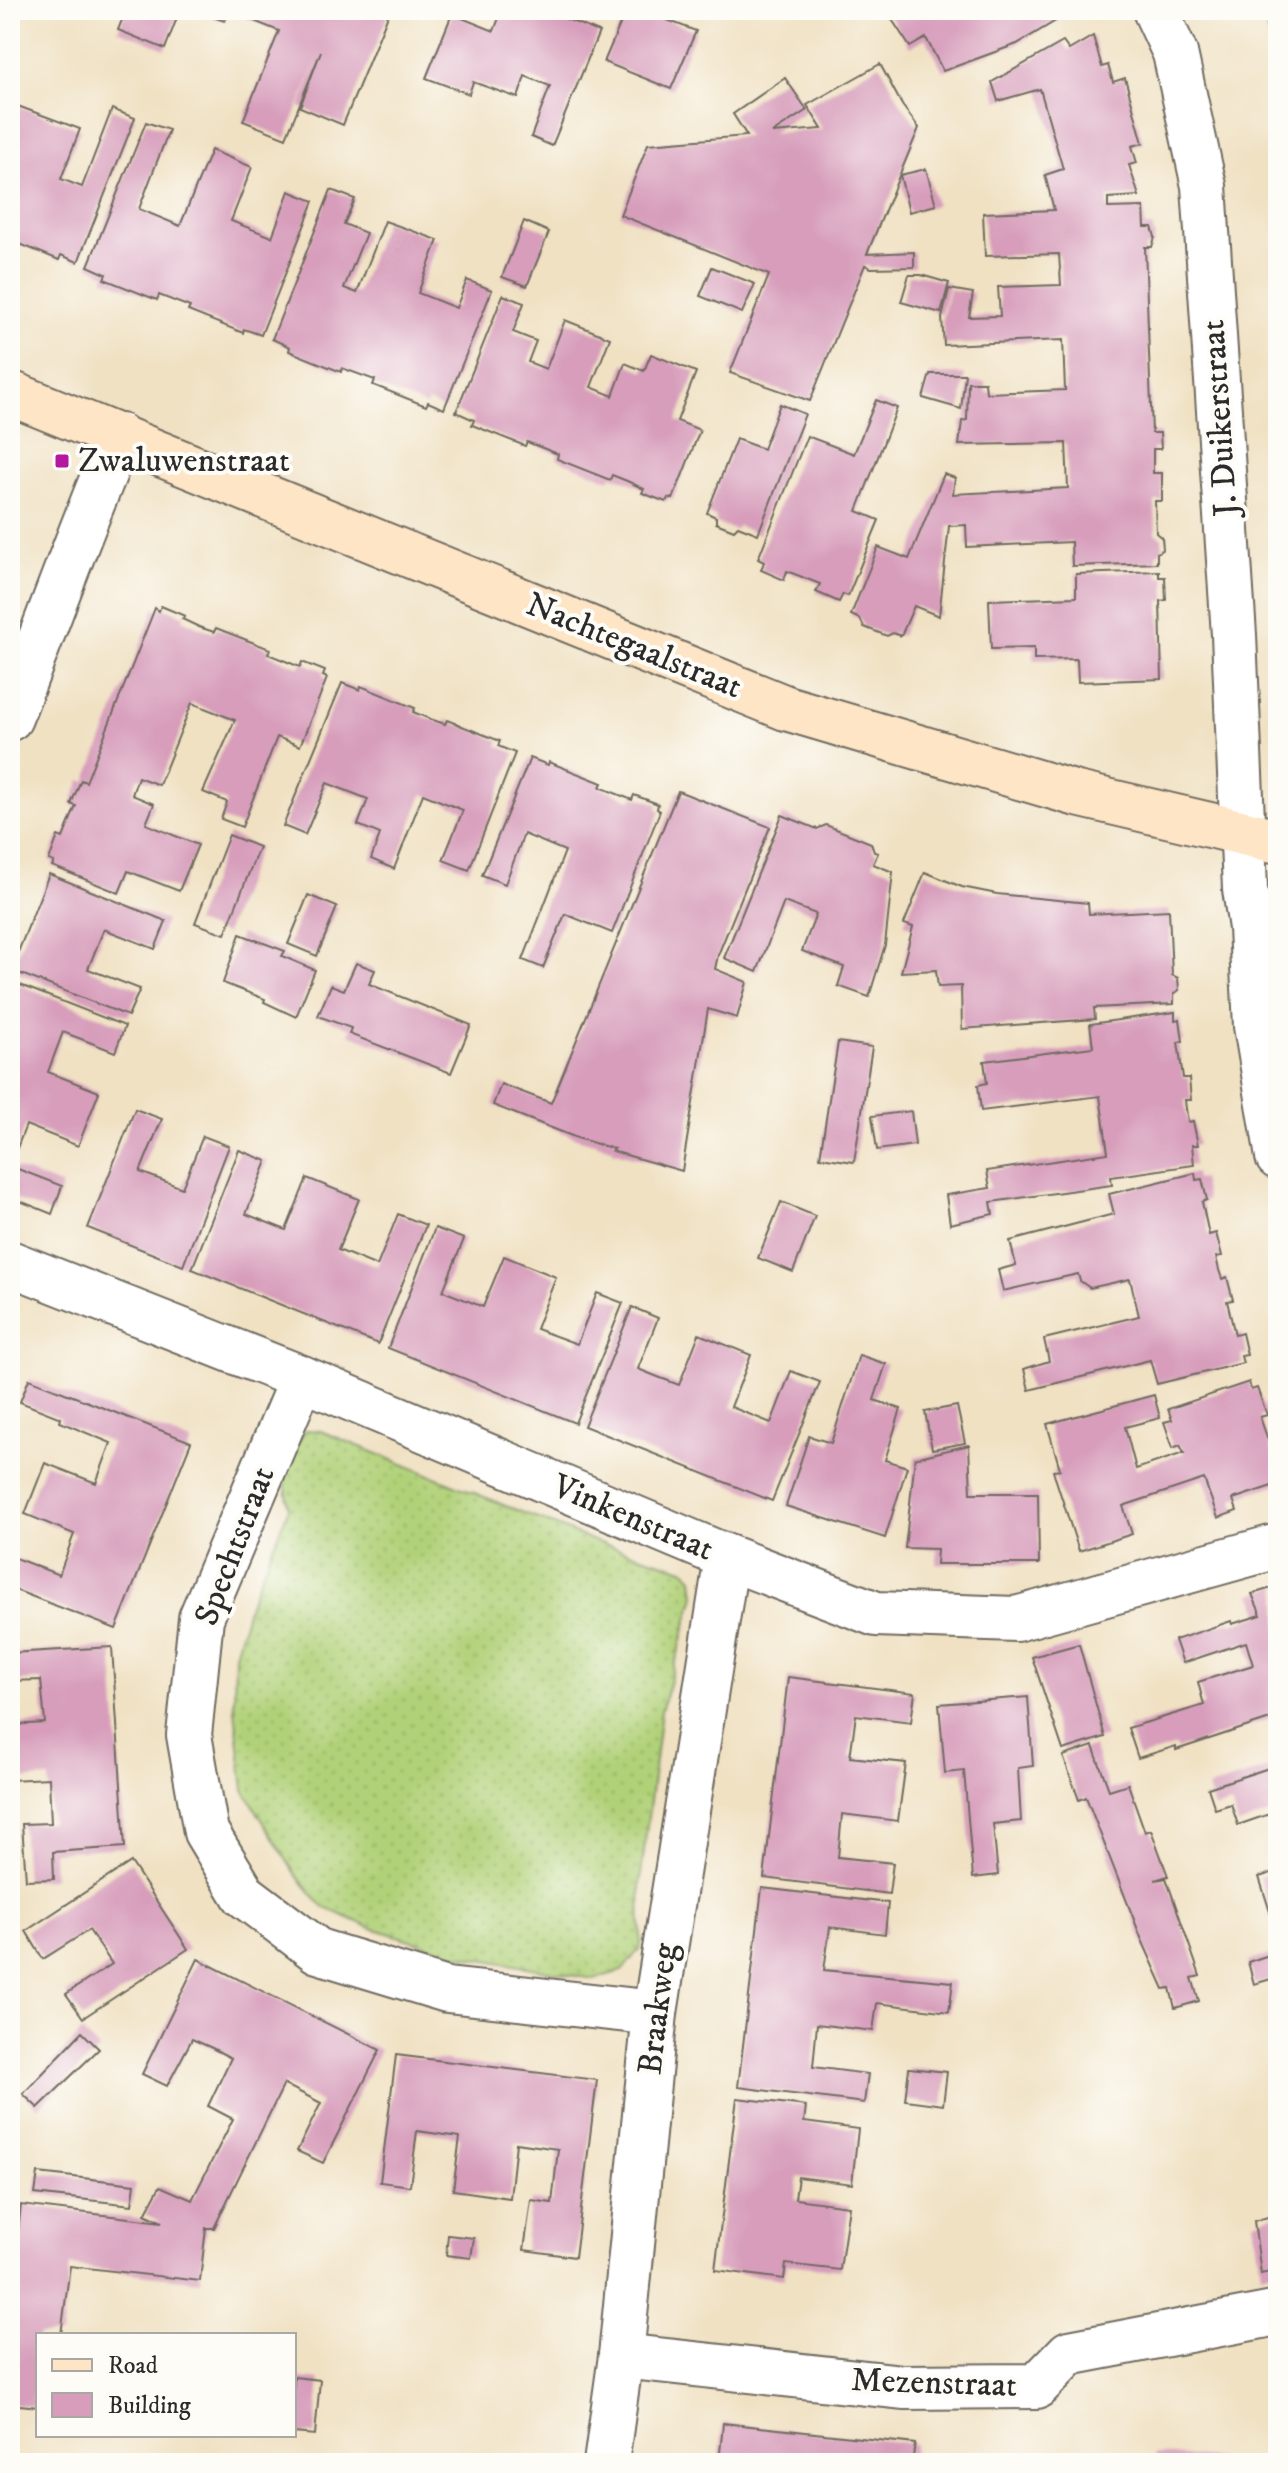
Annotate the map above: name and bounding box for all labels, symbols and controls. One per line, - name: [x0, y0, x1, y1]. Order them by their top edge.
- street label: J. Duikerstraat: [1192, 318, 1248, 521]
- place label: Zwaluwenstraat: [78, 440, 290, 482]
- marker: Zwaluwenstraat: [53, 452, 71, 470]
- street label: Nachtegaalstraat: [520, 584, 748, 708]
- street label: Spechtstraat: [186, 1461, 285, 1631]
- street label: Vinkenstraat: [545, 1465, 720, 1571]
- street label: Braakweg: [629, 1940, 687, 2077]
- legend: [36, 2333, 296, 2437]
- text: Road: [108, 2351, 158, 2381]
- street label: Mezenstraat: [850, 2359, 1018, 2407]
- text: Building: [108, 2391, 191, 2421]

